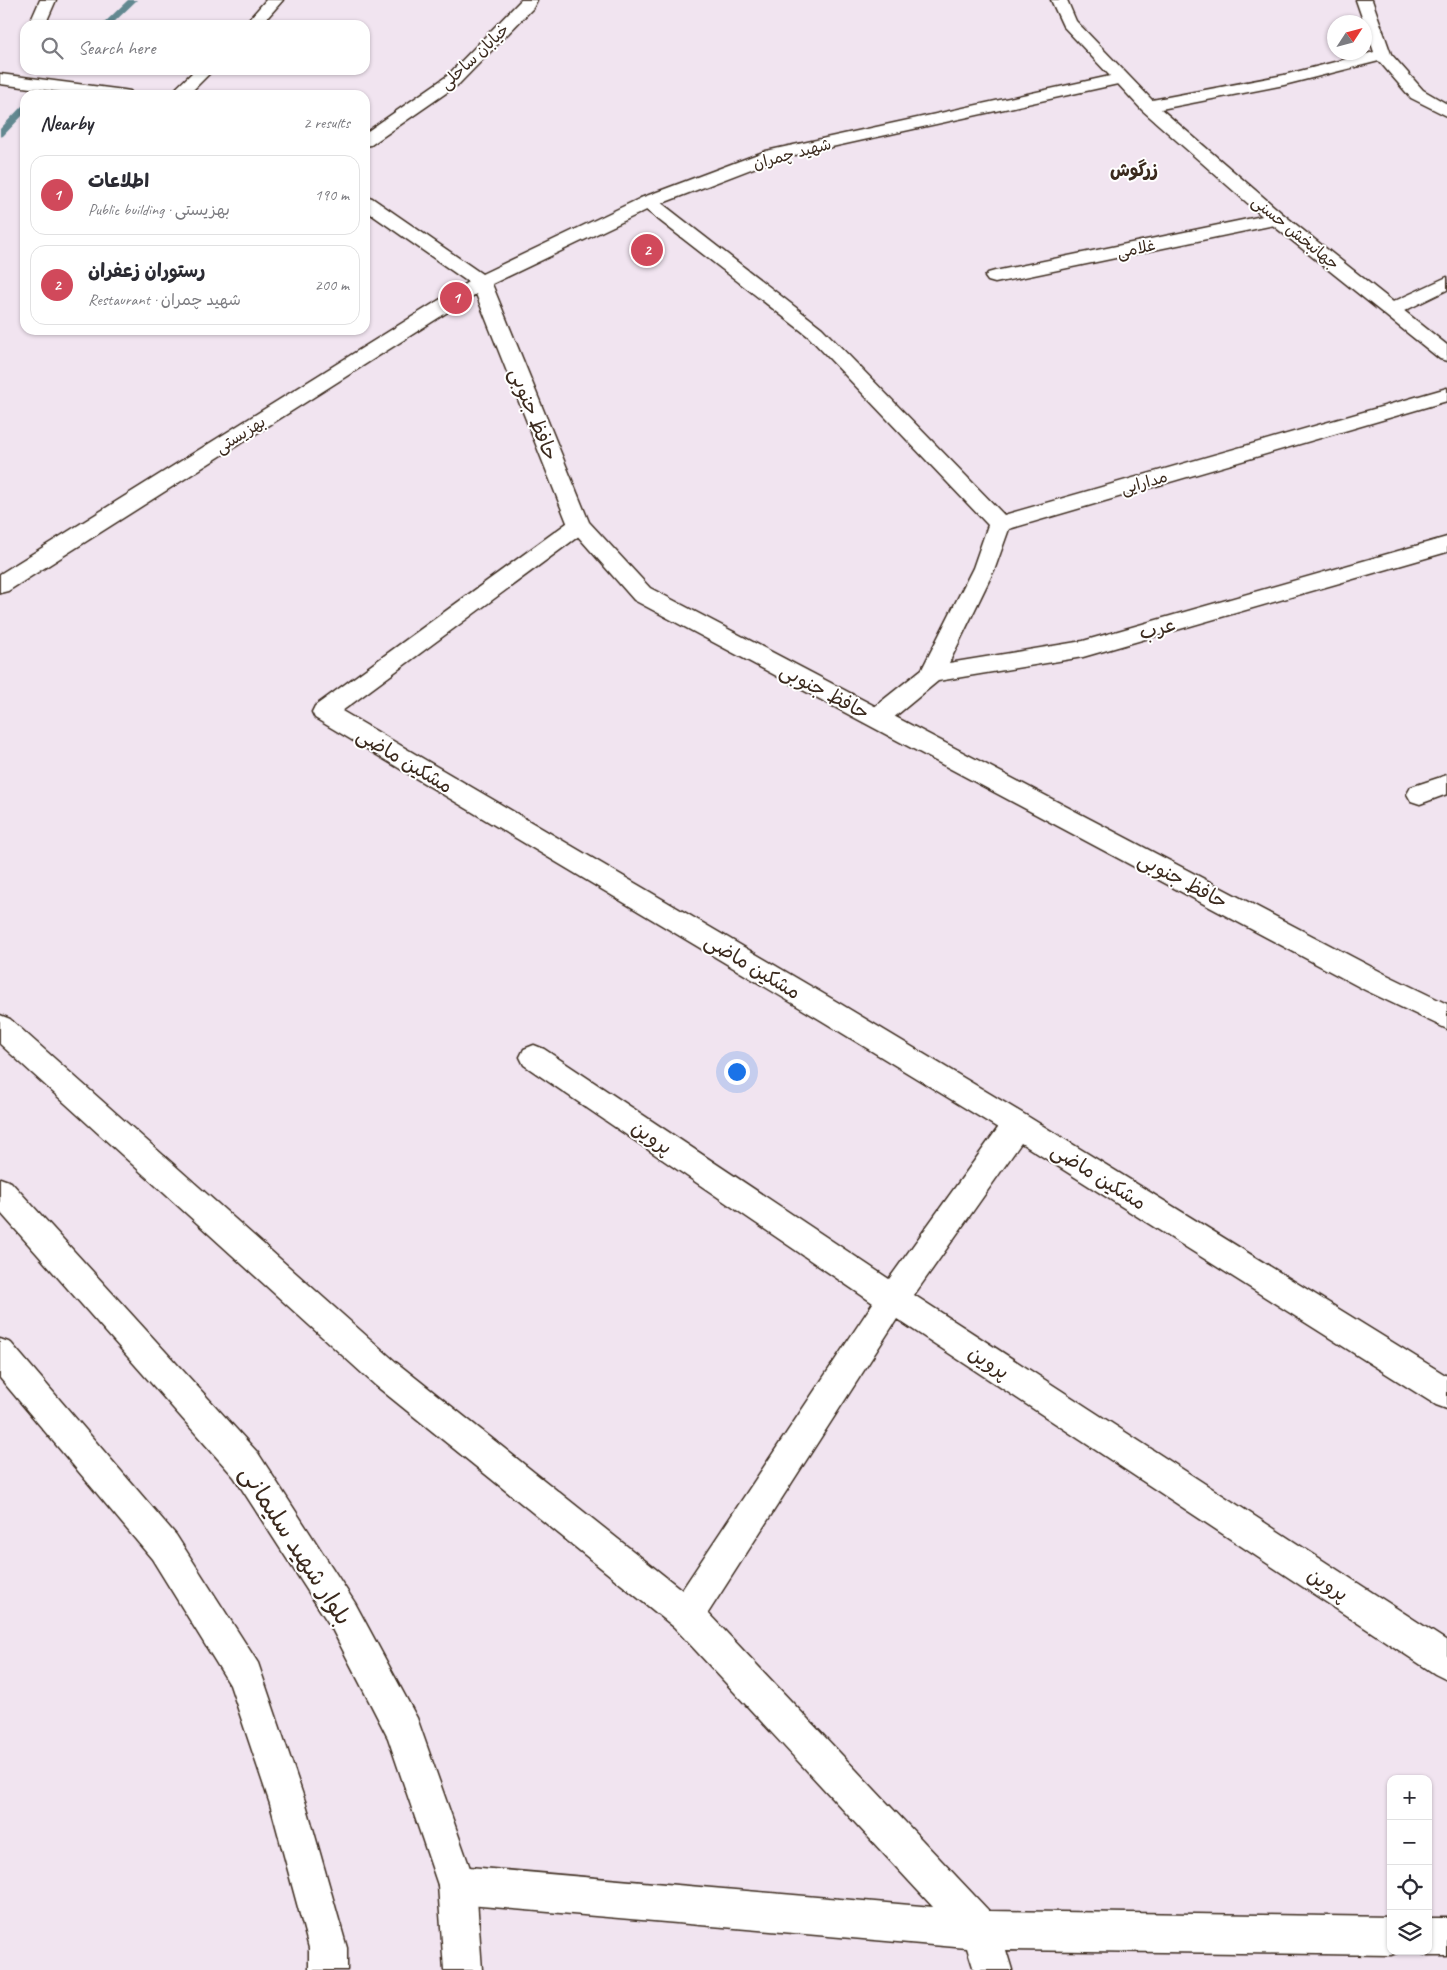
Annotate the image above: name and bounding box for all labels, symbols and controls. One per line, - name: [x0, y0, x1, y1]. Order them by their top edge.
- north arrow: [1327, 15, 1372, 60]
- search box: [20, 20, 370, 75]
- street label: خیابان ساحلی: [436, 20, 513, 94]
- icon: search: [38, 34, 66, 62]
- text: Search here: [78, 36, 155, 60]
- text: Nearby: [40, 110, 93, 136]
- text: 2 results: [303, 113, 350, 133]
- street label: شهید چمران: [751, 134, 834, 174]
- district label: زرگوش: [1110, 159, 1158, 181]
- text: اطلاعات: [88, 169, 149, 193]
- text: 1: [53, 185, 61, 205]
- text: 190 m: [315, 185, 349, 205]
- street label: جهانبخش حسنی: [1248, 191, 1343, 274]
- text: Public building · بهزیستی: [88, 200, 230, 220]
- pin: 2: [631, 231, 663, 269]
- street label: غلامی: [1115, 235, 1157, 263]
- text: رستوران زعفران: [88, 259, 205, 283]
- text: 2: [53, 275, 61, 295]
- text: 200 m: [315, 275, 349, 295]
- pin: 1: [440, 279, 472, 317]
- text: Restaurant · شهید چمران: [88, 290, 241, 310]
- street label: حافظ جنوبی: [503, 364, 563, 465]
- street label: بهزیستی: [212, 412, 269, 458]
- street label: مدارایی: [1119, 467, 1170, 499]
- street label: عرب: [1136, 611, 1178, 646]
- street label: حافظ جنوبی: [775, 657, 874, 726]
- street label: مشکین ماضی: [352, 722, 457, 799]
- street label: حافظ جنوبی: [1133, 846, 1232, 915]
- street label: مشکین ماضی: [700, 928, 805, 1005]
- your location: [724, 1059, 750, 1085]
- street label: پروین: [627, 1115, 677, 1160]
- street label: مشکین ماضی: [1046, 1137, 1151, 1216]
- street label: پروین: [964, 1340, 1014, 1385]
- street label: بلوار شهید سلیمانی: [233, 1459, 359, 1631]
- street label: پروین: [1303, 1562, 1353, 1607]
- map controls: [1387, 1775, 1432, 1955]
- button: +: [1387, 1775, 1432, 1820]
- button: −: [1387, 1820, 1432, 1865]
- button: locate: [1387, 1865, 1432, 1910]
- button: layers: [1387, 1910, 1432, 1955]

